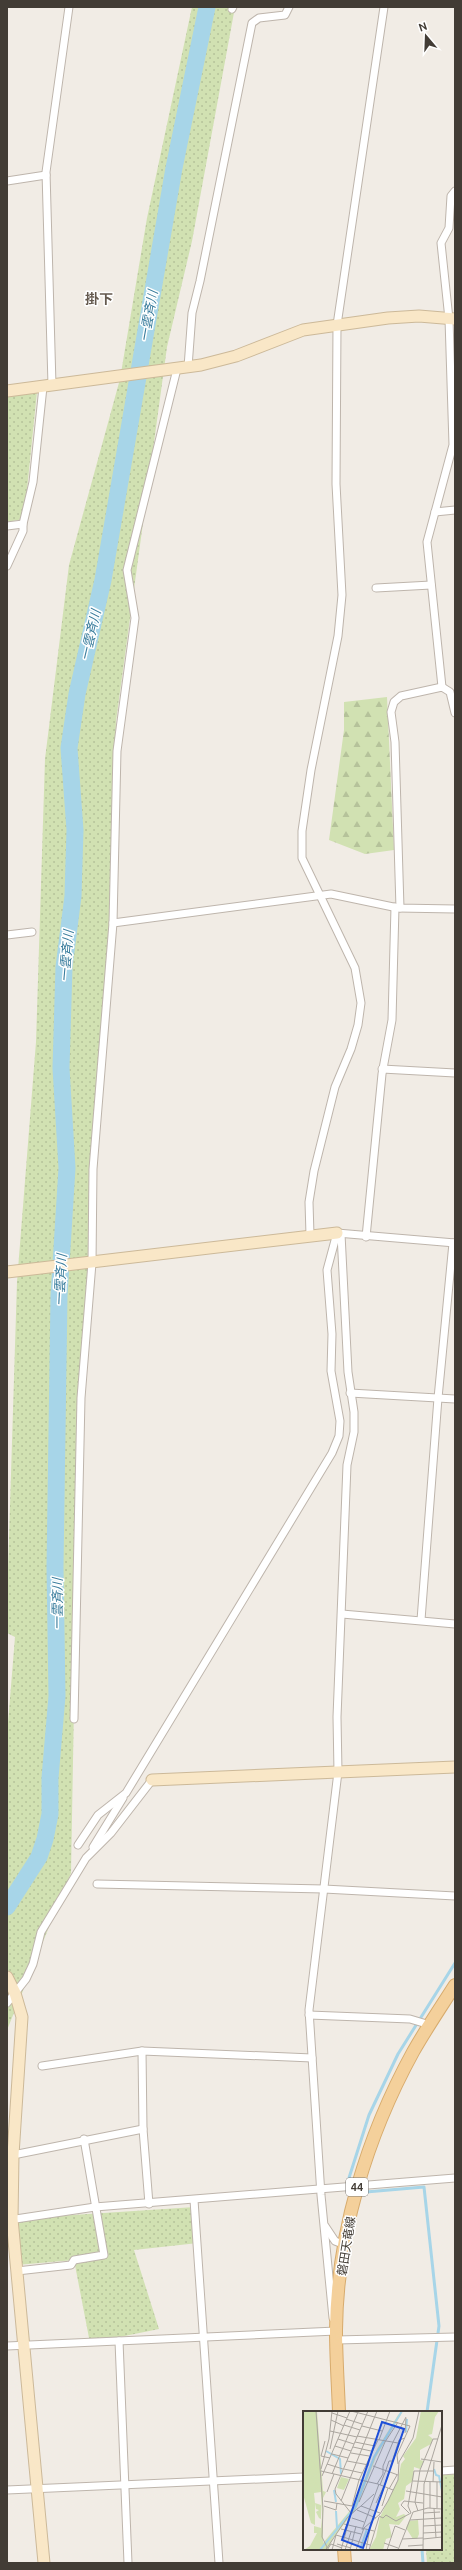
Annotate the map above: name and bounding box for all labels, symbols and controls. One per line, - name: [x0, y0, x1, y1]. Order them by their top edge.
- north arrow: [406, 16, 446, 56]
- text: N: [417, 20, 429, 34]
- water label: 一雲斉川: [137, 287, 160, 343]
- district label: 掛下: [85, 291, 113, 307]
- water label: 一雲斉川: [77, 606, 103, 662]
- water label: 一雲斉川: [57, 928, 75, 983]
- water label: 一雲斉川: [52, 1252, 68, 1306]
- water label: 一雲斉川: [50, 1576, 64, 1630]
- road number: 44: [346, 2178, 368, 2196]
- street label: 磐田天竜線: [335, 2215, 357, 2277]
- inset map: [303, 2411, 442, 2550]

